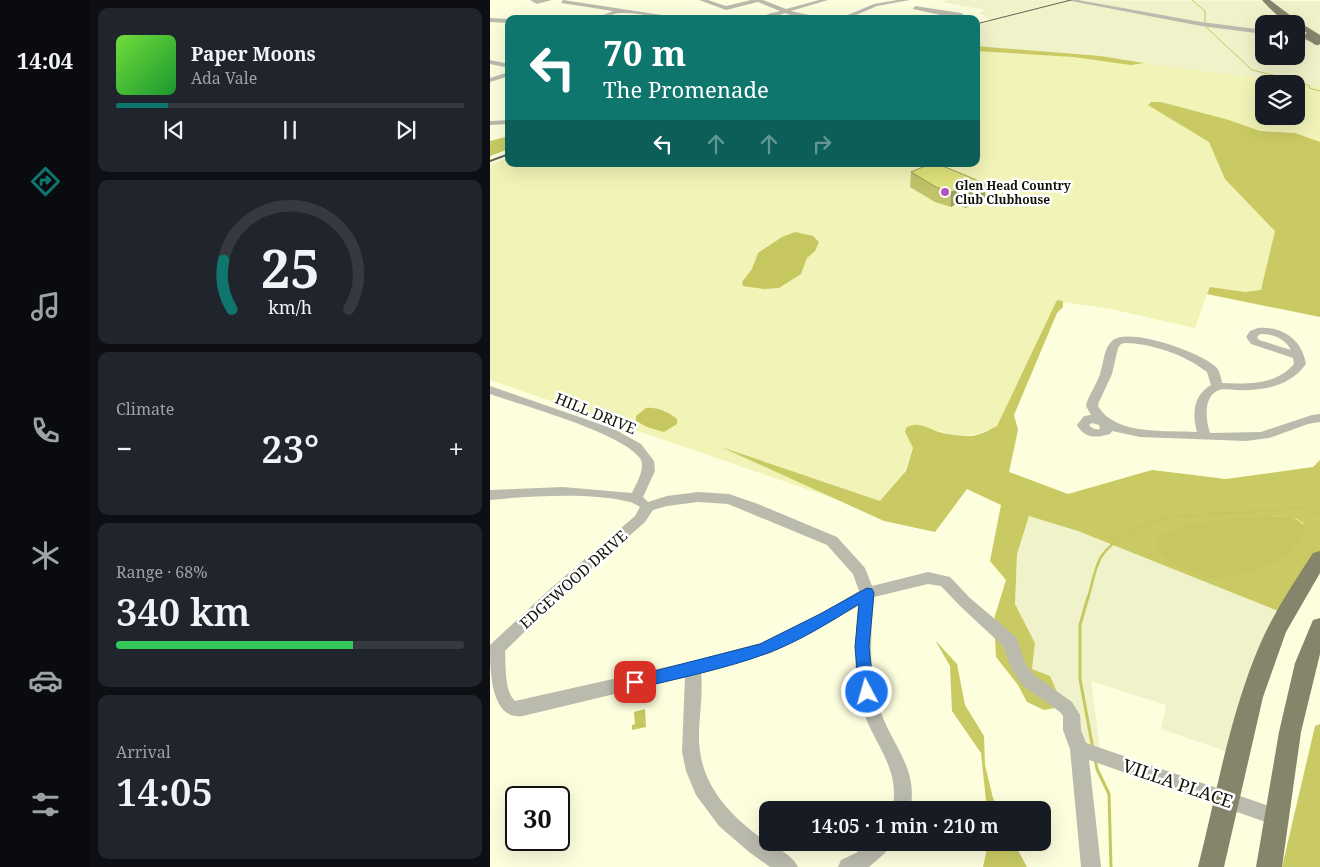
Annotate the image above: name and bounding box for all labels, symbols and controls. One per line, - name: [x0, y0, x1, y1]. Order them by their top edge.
- map controls: [1255, 15, 1305, 125]
- button: sound: [1255, 15, 1305, 65]
- text: 70 m: [603, 29, 686, 76]
- icon: left: [520, 35, 585, 100]
- text: Paper Moons: [191, 41, 316, 67]
- text: 14:04: [17, 45, 73, 75]
- text: Ada Vale: [191, 67, 257, 89]
- text: The Promenade: [603, 74, 769, 104]
- button: layers: [1255, 75, 1305, 125]
- icon: previous: [160, 116, 188, 144]
- icon: pause: [276, 116, 304, 144]
- icon: next: [392, 116, 420, 144]
- icon: left: [649, 130, 677, 158]
- icon: ahead: [702, 130, 730, 158]
- icon: ahead: [755, 130, 783, 158]
- icon: right: [808, 130, 836, 158]
- icon: directions: [28, 164, 63, 199]
- place label: Glen Head Country Club Clubhouse: [955, 177, 1071, 208]
- marker: Glen Head Country Club Clubhouse: [939, 186, 951, 198]
- text: 25: [261, 232, 319, 303]
- icon: music: [28, 289, 63, 324]
- text: km/h: [268, 295, 312, 319]
- street label: HILL DRIVE: [553, 388, 639, 438]
- text: Climate: [116, 398, 174, 420]
- icon: phone: [28, 413, 63, 448]
- text: 23°: [261, 422, 319, 474]
- text: −: [116, 429, 132, 467]
- text: +: [448, 429, 464, 467]
- street label: EDGEWOOD DRIVE: [515, 525, 631, 633]
- icon: climate: [28, 538, 63, 573]
- text: Range · 68%: [116, 561, 208, 583]
- text: 340 km: [116, 585, 250, 637]
- pin: [614, 661, 656, 703]
- icon: car: [28, 663, 63, 698]
- position arrow: [840, 665, 892, 717]
- icon: arrive: [621, 668, 649, 696]
- text: Arrival: [116, 741, 171, 763]
- street label: VILLA PLACE: [1120, 753, 1236, 813]
- text: 14:05: [116, 765, 213, 817]
- speed limit sign: 30: [505, 786, 570, 851]
- icon: filters: [28, 787, 63, 822]
- text: 14:05 · 1 min · 210 m: [811, 813, 999, 839]

